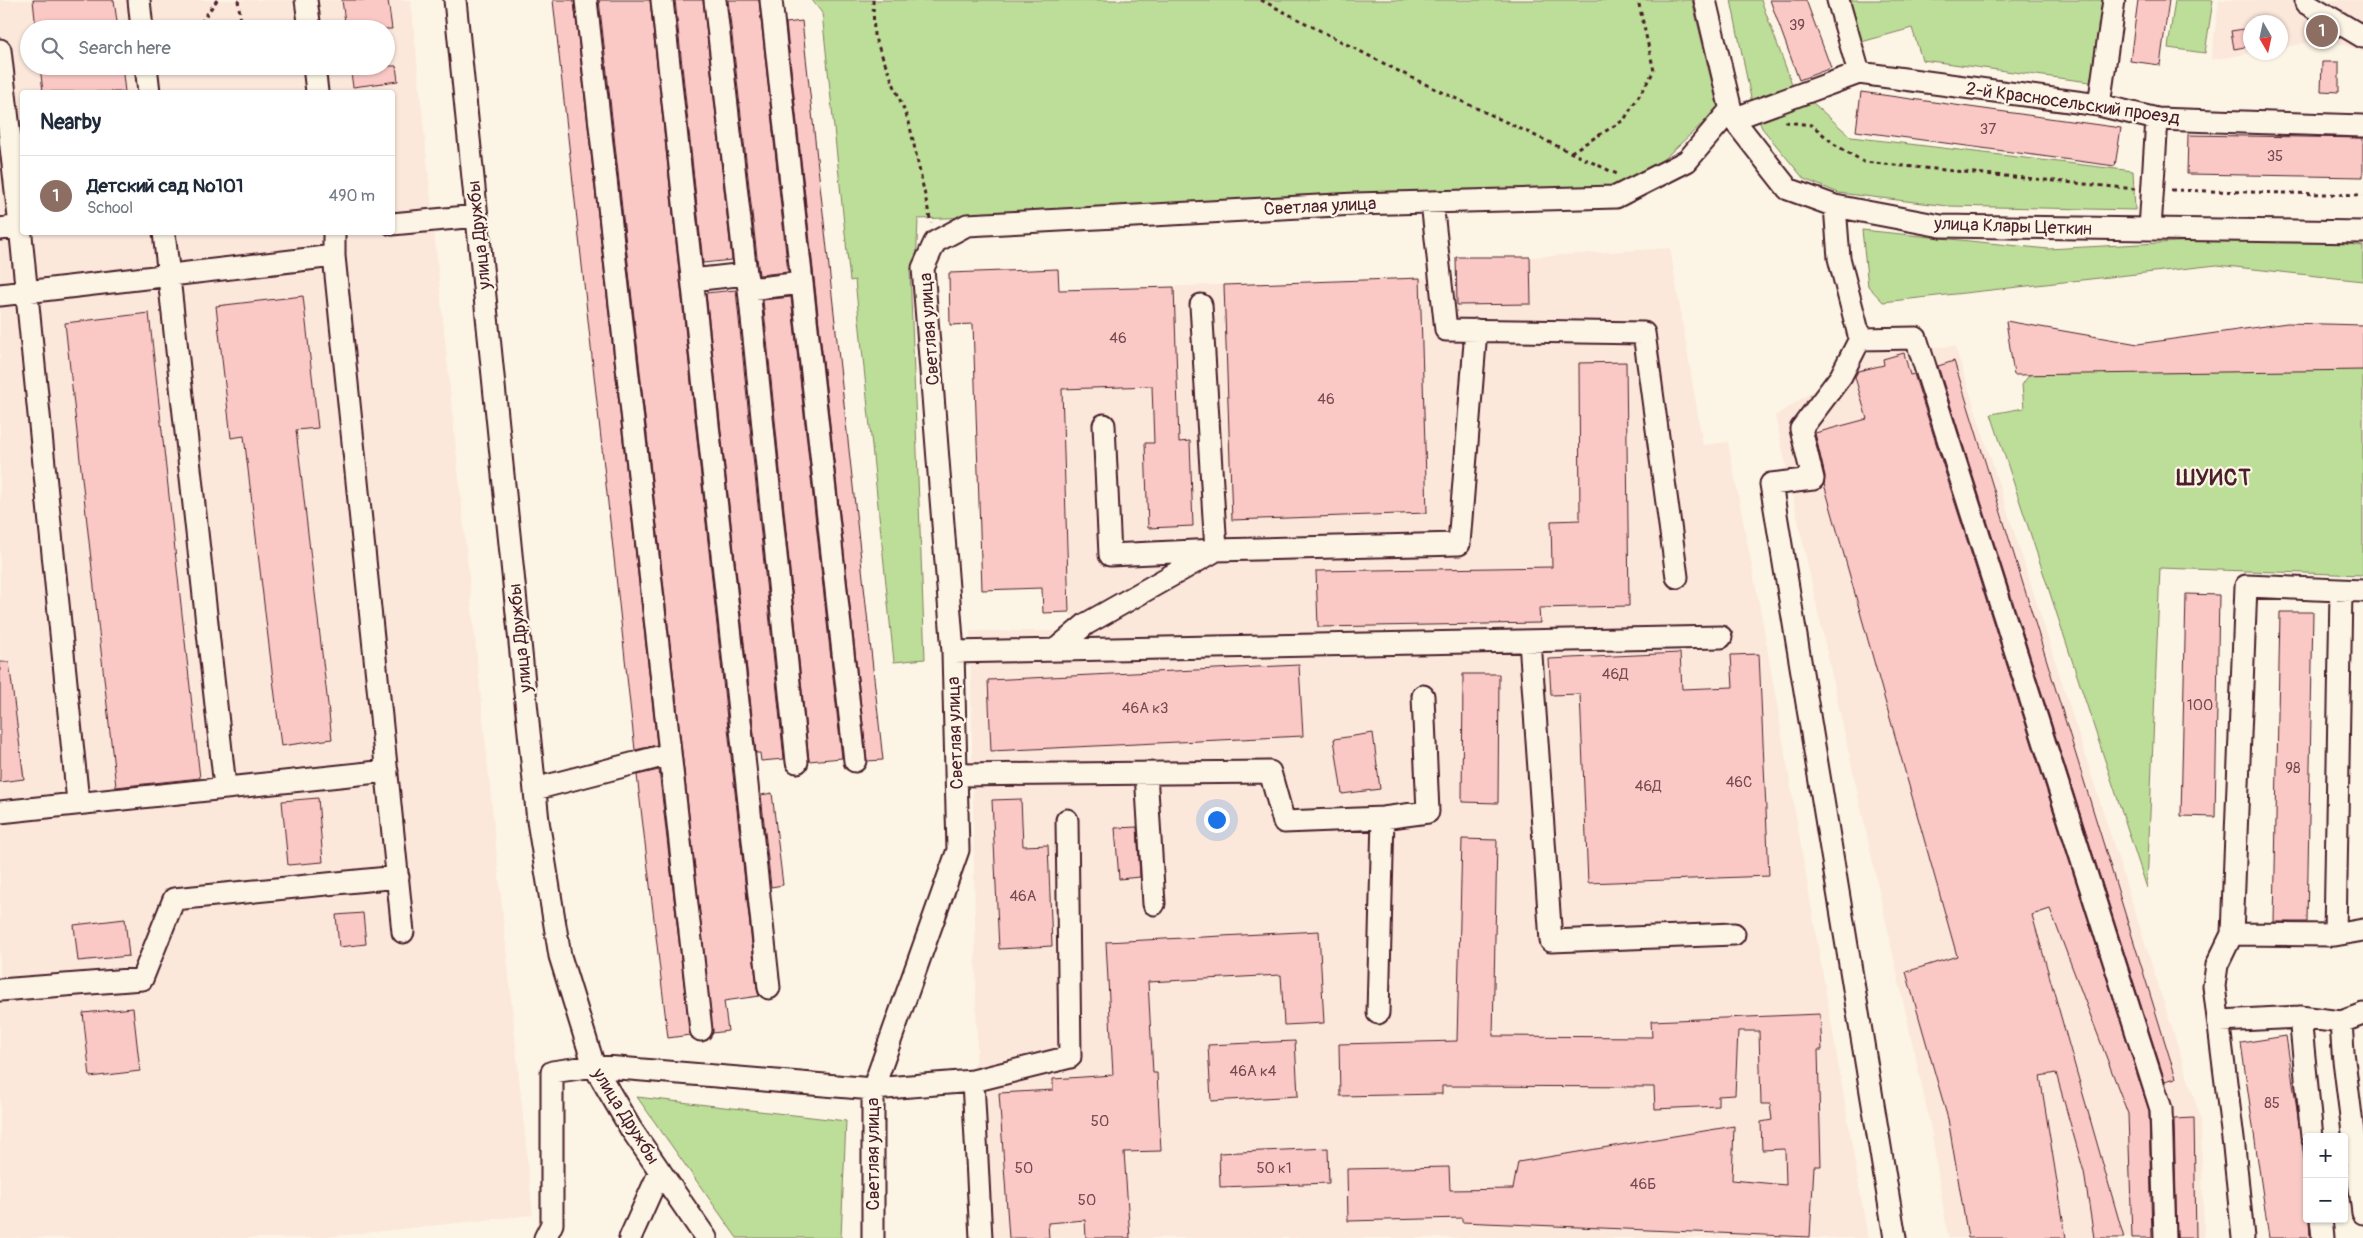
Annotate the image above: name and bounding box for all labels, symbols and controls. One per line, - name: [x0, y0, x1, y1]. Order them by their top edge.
- pin: 1: [2306, 12, 2338, 50]
- north arrow: [2243, 15, 2288, 60]
- house number: 39: [1789, 16, 1805, 35]
- search box: [20, 20, 395, 75]
- icon: search: [38, 34, 66, 62]
- text: Search here: [78, 36, 171, 60]
- street label: 2-й Красносельский проезд: [1965, 77, 2182, 130]
- text: Nearby: [40, 109, 101, 136]
- house number: 37: [1980, 120, 1996, 139]
- house number: 35: [2267, 147, 2283, 166]
- text: Детский сад №101: [87, 174, 243, 198]
- street label: улица Дружбы: [462, 179, 497, 291]
- text: 1: [53, 186, 59, 206]
- text: 490 m: [329, 186, 375, 206]
- street label: Светлая улица: [1263, 192, 1377, 221]
- text: School: [87, 198, 133, 218]
- street label: улица Клары Цеткин: [1933, 212, 2092, 241]
- street label: Светлая улица: [914, 272, 945, 386]
- house number: 46: [1109, 329, 1127, 348]
- house number: 46: [1317, 390, 1335, 409]
- district label: ШУИСТ: [2175, 464, 2252, 492]
- street label: улица Дружбы: [503, 582, 538, 694]
- house number: 46Д: [1602, 665, 1629, 684]
- street label: Светлая улица: [942, 676, 969, 790]
- house number: 100: [2187, 696, 2213, 715]
- house number: 46А к3: [1122, 699, 1168, 718]
- house number: 98: [2285, 759, 2301, 778]
- house number: 46С: [1726, 773, 1752, 792]
- house number: 46Д: [1635, 777, 1662, 796]
- your location: [1204, 807, 1230, 833]
- house number: 46А: [1009, 887, 1037, 906]
- house number: 46А к4: [1230, 1062, 1277, 1081]
- street label: улица Дружбы: [586, 1063, 664, 1169]
- house number: 85: [2264, 1094, 2280, 1113]
- street label: Светлая улица: [862, 1098, 885, 1210]
- house number: 50: [1091, 1112, 1109, 1131]
- map controls: [2303, 1133, 2348, 1223]
- button: +: [2303, 1133, 2348, 1178]
- house number: 50: [1015, 1159, 1033, 1178]
- house number: 50 к1: [1256, 1159, 1292, 1178]
- house number: 46Б: [1630, 1175, 1656, 1194]
- button: −: [2303, 1178, 2348, 1223]
- house number: 50: [1078, 1191, 1096, 1210]

